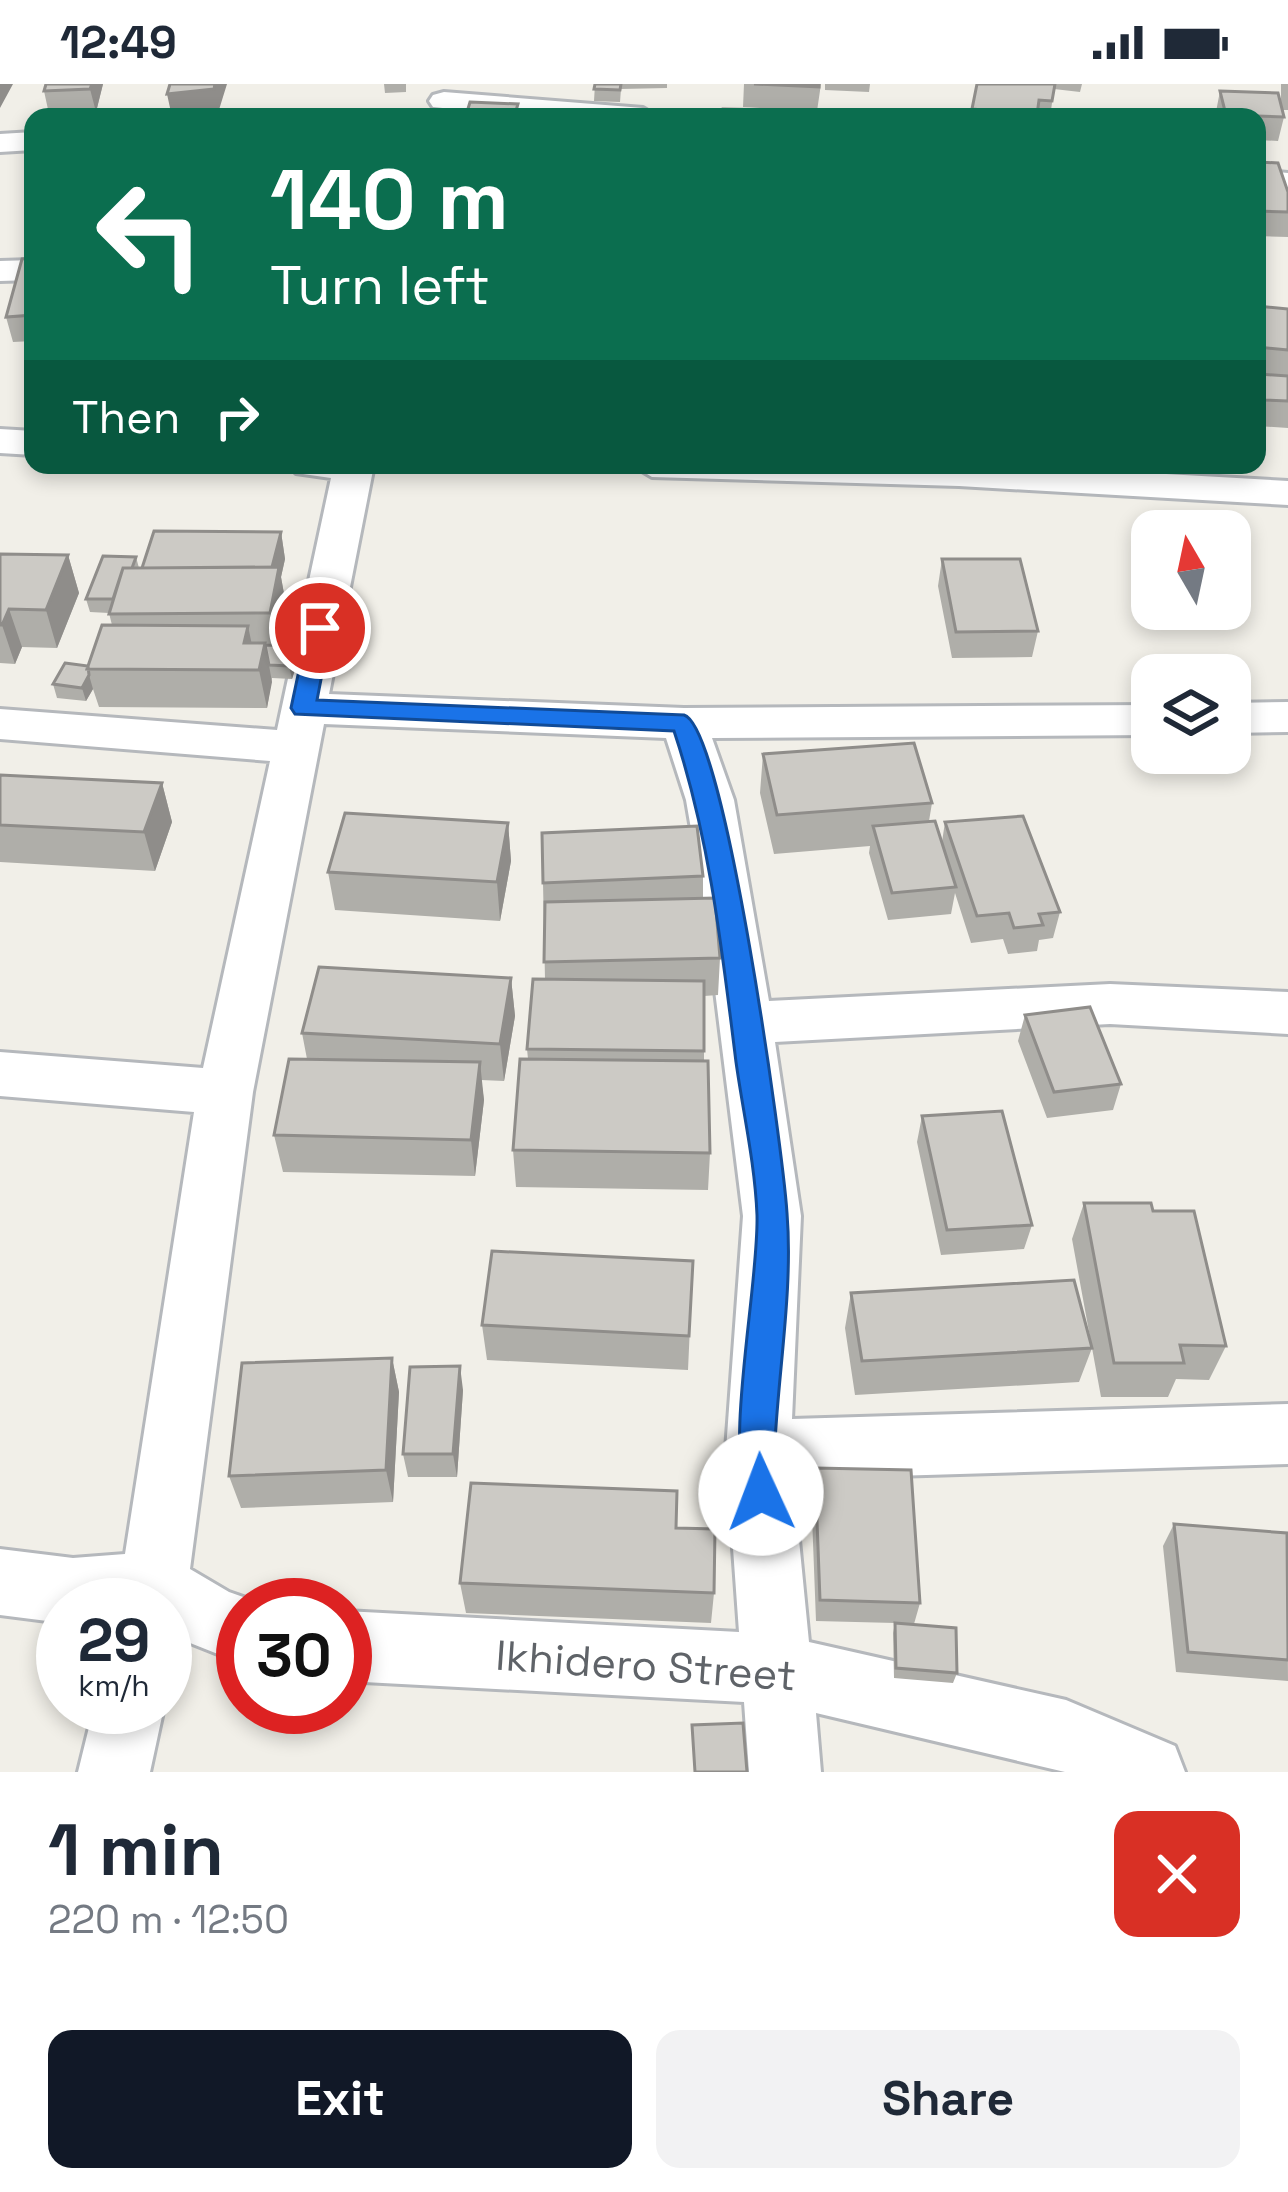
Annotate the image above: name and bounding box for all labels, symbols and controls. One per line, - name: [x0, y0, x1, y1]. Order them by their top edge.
- text: 12:49: [60, 14, 177, 71]
- text: 140 m: [270, 146, 509, 254]
- icon: left: [72, 156, 228, 312]
- text: Turn left: [270, 251, 490, 320]
- icon: right: [204, 384, 270, 450]
- text: Then: [72, 389, 180, 446]
- north arrow: [1131, 510, 1251, 630]
- map controls: [1131, 510, 1251, 774]
- pin: [269, 577, 371, 679]
- icon: arrive: [287, 595, 353, 661]
- button: layers: [1131, 654, 1251, 774]
- position arrow: [698, 1430, 824, 1556]
- speed limit sign: 30: [216, 1578, 372, 1734]
- text: 29: [78, 1602, 150, 1679]
- street label: Ikhidero Street: [494, 1629, 798, 1702]
- text: km/h: [78, 1666, 150, 1705]
- text: 1 min: [48, 1804, 224, 1896]
- button: close: [1114, 1811, 1240, 1937]
- text: 220 m · 12:50: [48, 1895, 289, 1944]
- button: Exit: [48, 2030, 632, 2168]
- button: Share: [656, 2030, 1240, 2168]

